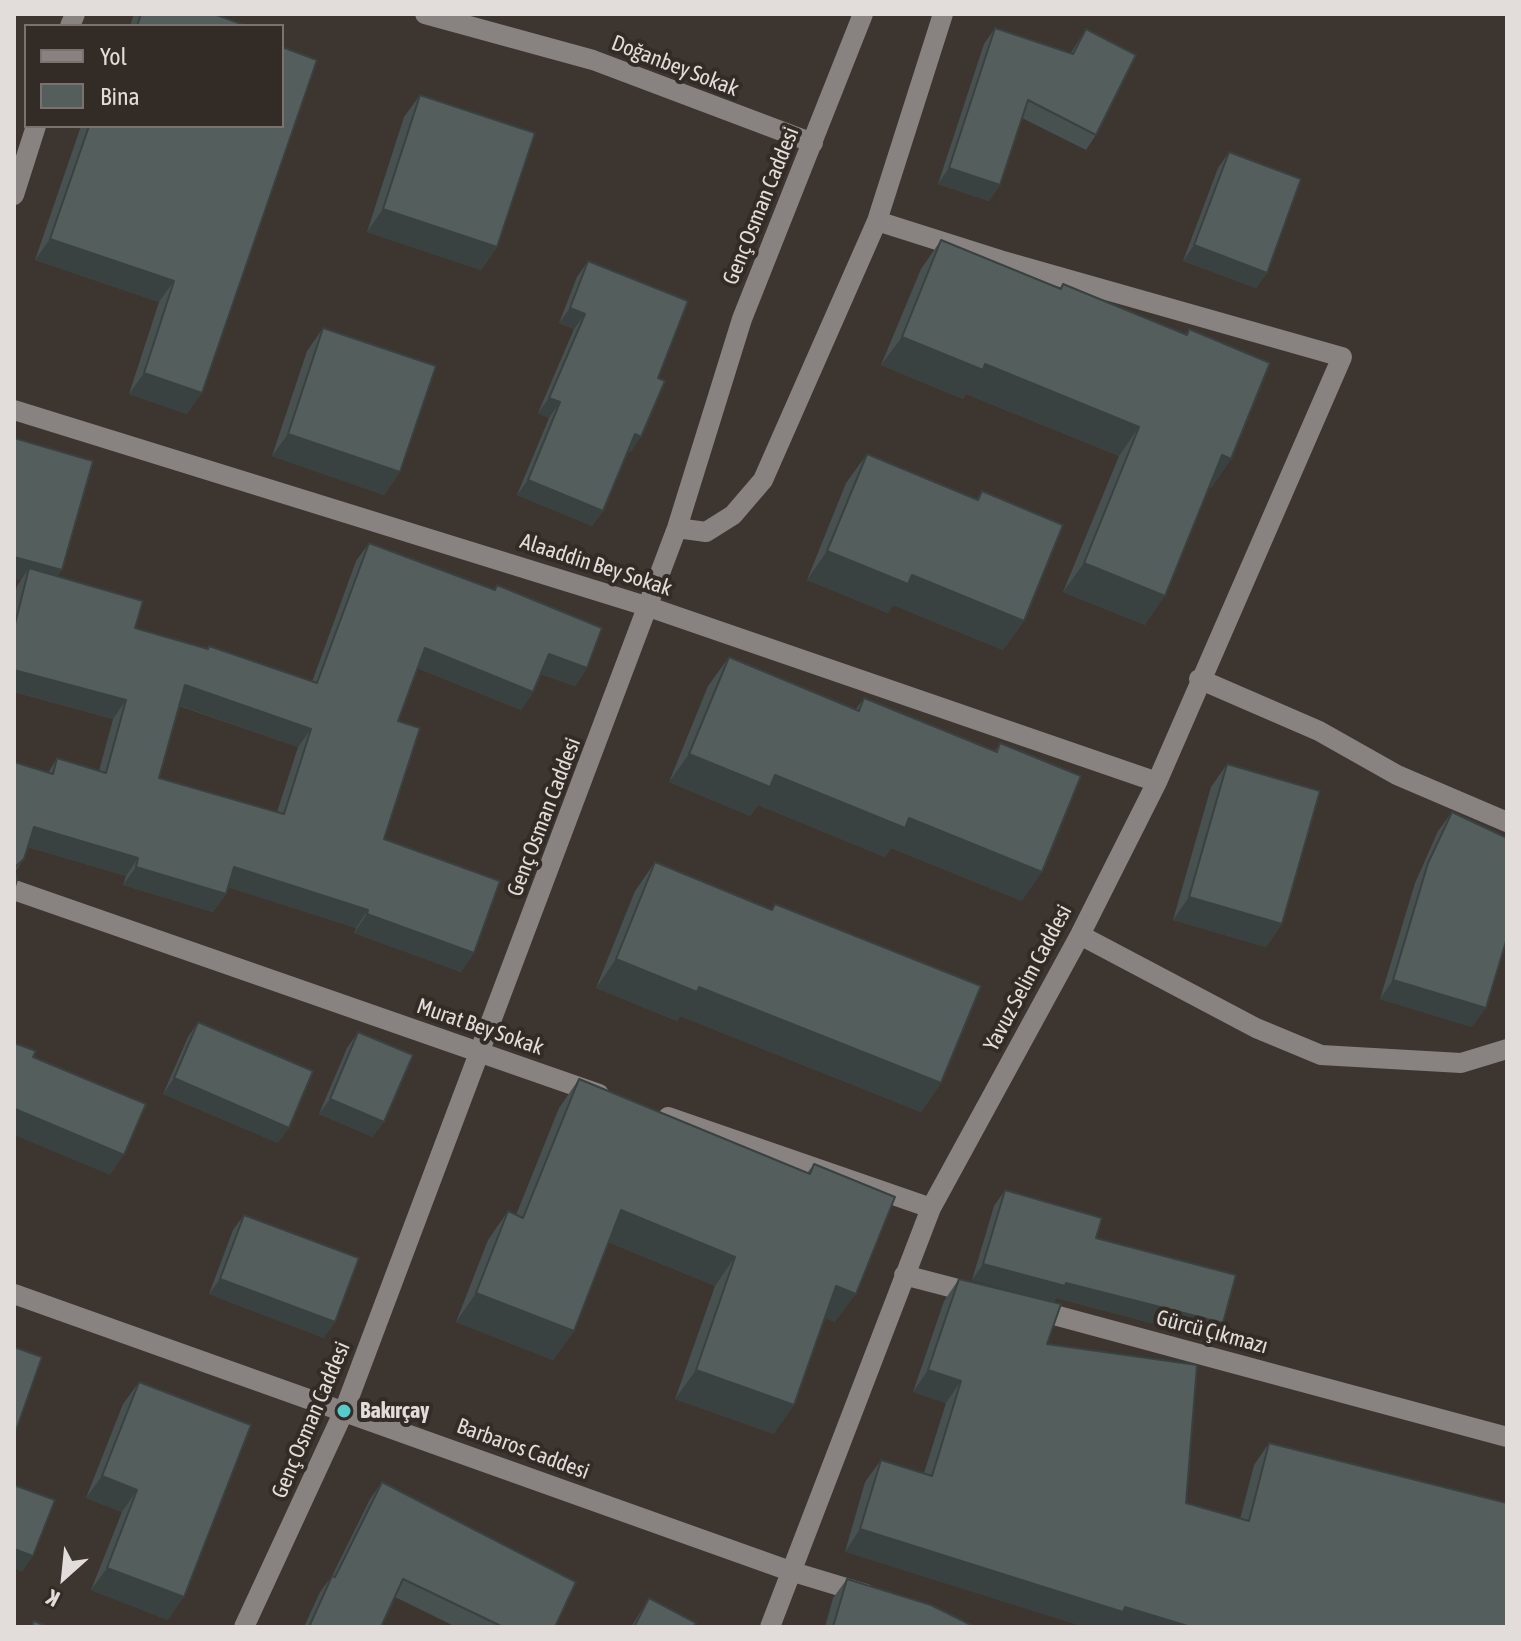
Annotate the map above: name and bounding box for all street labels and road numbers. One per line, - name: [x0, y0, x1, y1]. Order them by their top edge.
- street label: Doğanbey Sokak: [608, 30, 742, 102]
- street label: Genç Osman Caddesi: [717, 123, 805, 289]
- street label: Alaaddin Bey Sokak: [517, 528, 675, 602]
- street label: Genç Osman Caddesi: [502, 734, 586, 900]
- street label: Yavuz Selim Caddesi: [978, 900, 1078, 1056]
- street label: Murat Bey Sokak: [413, 993, 547, 1061]
- street label: Gürcü Çıkmazı: [1153, 1304, 1271, 1360]
- street label: Genç Osman Caddesi: [266, 1338, 356, 1502]
- street label: Barbaros Caddesi: [453, 1413, 593, 1485]

